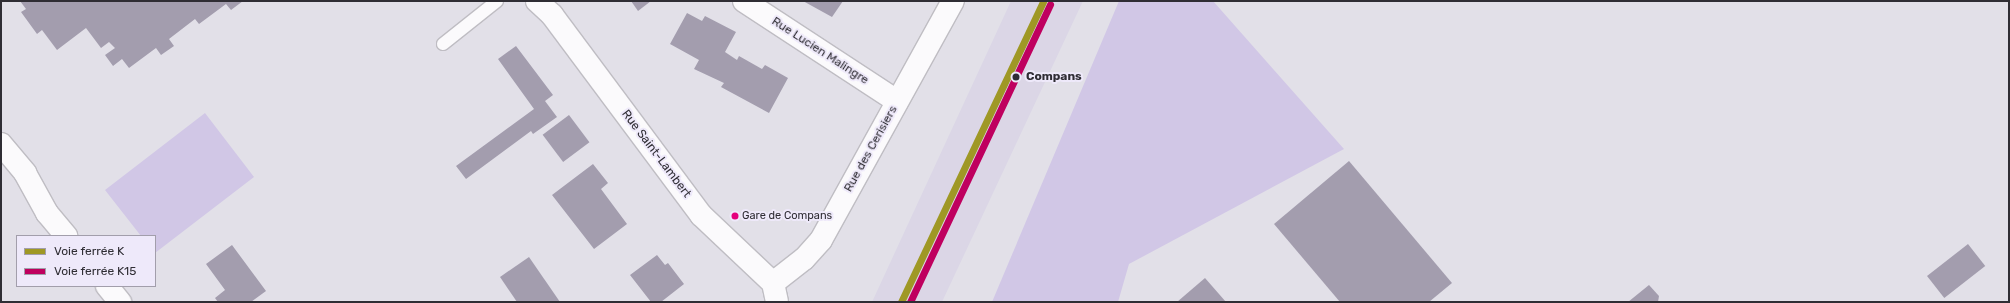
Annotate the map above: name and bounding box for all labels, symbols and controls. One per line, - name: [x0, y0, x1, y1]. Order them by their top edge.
- street label: Rue Lucien Malingre: [769, 14, 871, 88]
- marker: Compans: [1009, 70, 1023, 84]
- place label: Compans: [1026, 70, 1082, 84]
- street label: Rue des Cerisiers: [841, 103, 901, 195]
- street label: Rue Saint-Lambert: [618, 107, 694, 201]
- place label: Gare de Compans: [742, 209, 832, 223]
- marker: Gare de Compans: [730, 211, 740, 221]
- legend: [16, 235, 156, 287]
- text: Voie ferrée K: [54, 244, 124, 258]
- text: Voie ferrée K15: [54, 264, 136, 278]

